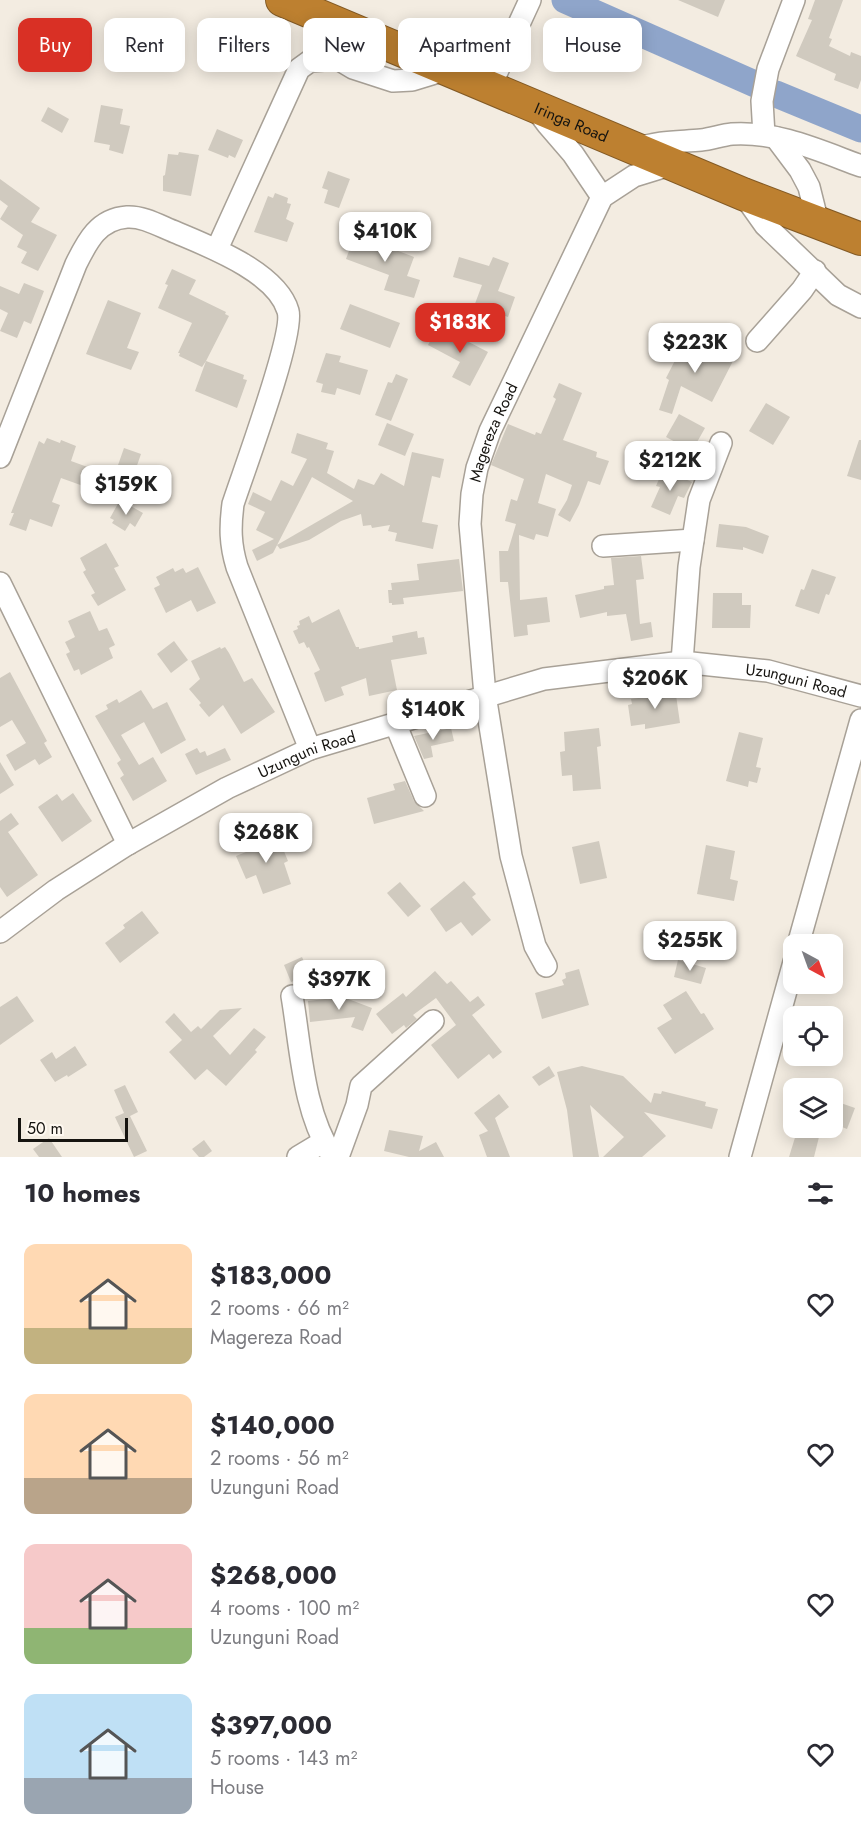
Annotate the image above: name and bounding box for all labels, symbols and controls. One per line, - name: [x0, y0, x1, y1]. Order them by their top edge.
- chip: Buy: [18, 18, 92, 72]
- chip: Rent: [104, 18, 185, 72]
- chip: Filters: [197, 18, 291, 72]
- chip: New: [303, 18, 386, 72]
- chip: Apartment: [398, 18, 531, 72]
- chip: House: [543, 18, 642, 72]
- street label: Iringa Road: [531, 96, 612, 148]
- pin: $410K: [343, 212, 427, 263]
- text: $410K: [353, 217, 417, 246]
- pin: $183K: [418, 303, 502, 354]
- text: $183K: [429, 308, 491, 337]
- pin: $223K: [653, 323, 737, 374]
- text: $223K: [662, 328, 728, 357]
- street label: Magereza Road: [463, 379, 523, 484]
- pin: $212K: [628, 441, 712, 492]
- text: $212K: [639, 446, 701, 475]
- pin: $159K: [84, 465, 168, 516]
- text: $159K: [95, 470, 157, 499]
- street label: Uzunguni Road: [745, 657, 849, 703]
- pin: $206K: [613, 659, 697, 710]
- text: $206K: [622, 664, 688, 693]
- pin: $140K: [391, 690, 475, 741]
- text: $140K: [401, 695, 465, 724]
- street label: Uzunguni Road: [254, 725, 358, 783]
- pin: $268K: [224, 813, 308, 864]
- text: $268K: [233, 818, 299, 847]
- pin: $255K: [648, 921, 732, 972]
- text: $255K: [657, 926, 723, 955]
- north arrow: [783, 934, 843, 994]
- map controls: [783, 934, 843, 1138]
- pin: $397K: [297, 960, 381, 1011]
- text: $397K: [307, 965, 371, 994]
- button: locate: [783, 1006, 843, 1066]
- button: layers: [783, 1078, 843, 1138]
- scale bar: [18, 1115, 128, 1142]
- text: 50 m: [27, 1117, 63, 1140]
- text: 10 homes: [24, 1174, 140, 1212]
- icon: filters: [804, 1177, 837, 1210]
- text: $183,000: [210, 1256, 332, 1294]
- icon: home: [72, 1268, 144, 1340]
- icon: heart: [804, 1288, 837, 1321]
- text: 2 rooms · 66 m²: [210, 1294, 349, 1323]
- text: Magereza Road: [210, 1323, 342, 1352]
- text: $140,000: [210, 1406, 335, 1444]
- icon: home: [72, 1418, 144, 1490]
- icon: heart: [804, 1438, 837, 1471]
- text: 2 rooms · 56 m²: [210, 1444, 349, 1473]
- text: Uzunguni Road: [210, 1473, 339, 1502]
- text: $268,000: [210, 1556, 337, 1594]
- icon: home: [72, 1568, 144, 1640]
- icon: heart: [804, 1588, 837, 1621]
- text: 4 rooms · 100 m²: [210, 1594, 359, 1623]
- text: Uzunguni Road: [210, 1623, 339, 1652]
- text: $397,000: [210, 1706, 332, 1744]
- icon: home: [72, 1718, 144, 1790]
- icon: heart: [804, 1738, 837, 1771]
- text: 5 rooms · 143 m²: [210, 1744, 357, 1773]
- text: House: [210, 1773, 264, 1802]

